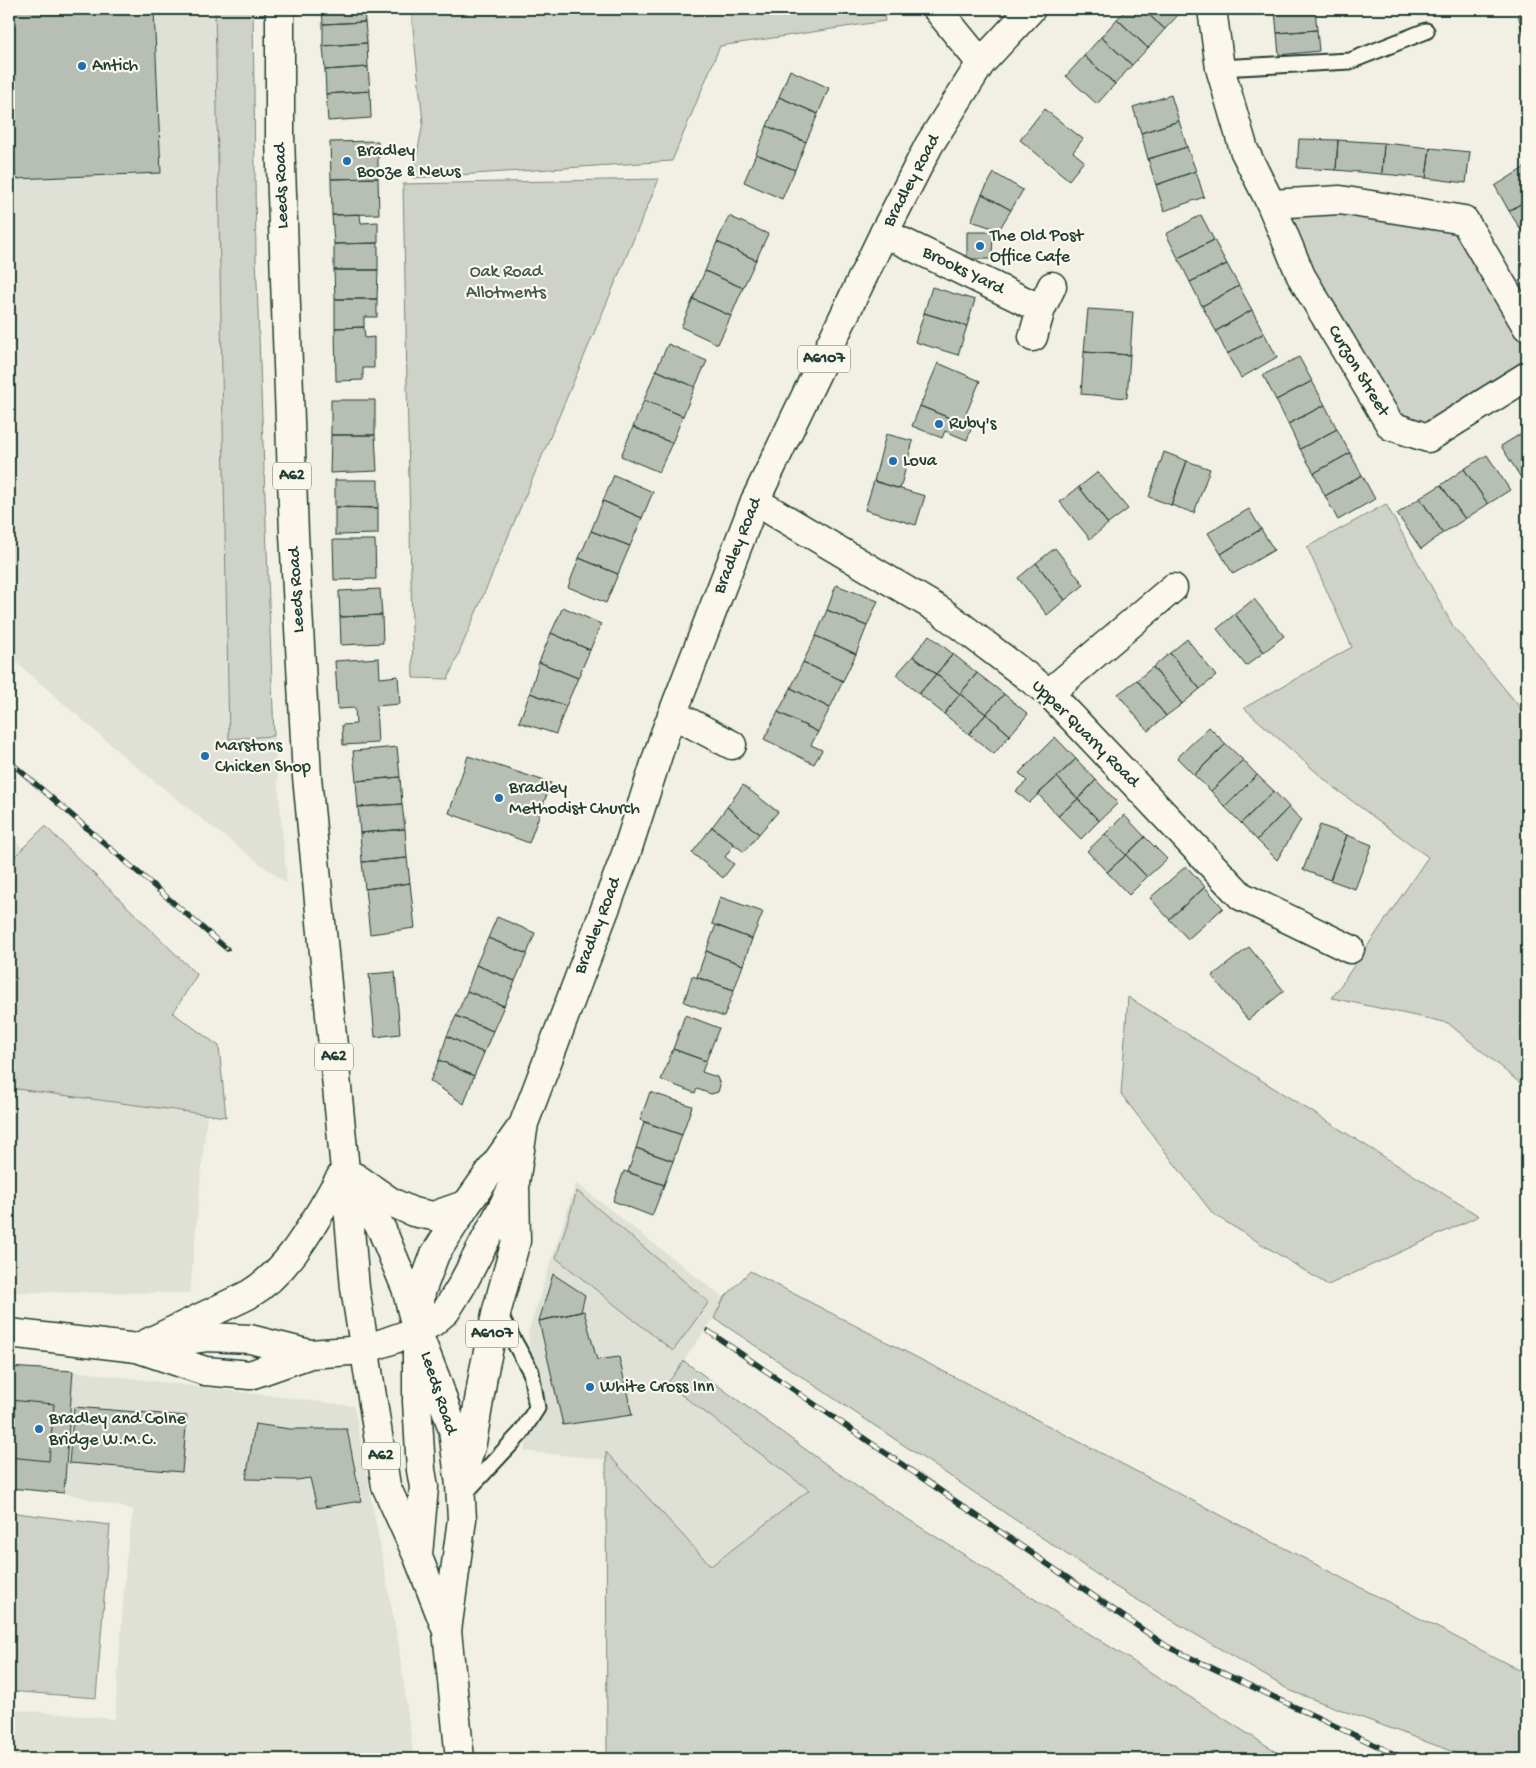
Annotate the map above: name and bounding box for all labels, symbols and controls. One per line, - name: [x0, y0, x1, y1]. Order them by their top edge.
- place label: Antich: [92, 56, 139, 77]
- marker: Antich: [76, 60, 88, 72]
- street label: Bradley Road: [878, 130, 946, 232]
- street label: Leeds Road: [270, 141, 294, 229]
- place label: Bradley Booze & News: [356, 141, 462, 183]
- marker: Bradley Booze & News: [341, 155, 353, 167]
- place label: The Old Post Office Cafe: [989, 226, 1085, 268]
- marker: The Old Post Office Cafe: [974, 240, 986, 252]
- street label: Brooks Yard: [918, 242, 1009, 300]
- park label: Oak Road Allotments: [466, 262, 547, 304]
- street label: Curzon Street: [1323, 322, 1394, 422]
- road number: A6107: [798, 346, 850, 372]
- place label: Ruby's: [949, 414, 998, 435]
- marker: Ruby's: [933, 418, 945, 430]
- place label: Lova: [903, 451, 938, 472]
- marker: Lova: [887, 455, 899, 467]
- road number: A62: [273, 462, 311, 490]
- street label: Bradley Road: [709, 494, 767, 598]
- street label: Leeds Road: [284, 545, 310, 633]
- street label: Upper Quarry Road: [1027, 676, 1144, 793]
- place label: Marstons Chicken Shop: [215, 736, 311, 778]
- marker: Marstons Chicken Shop: [199, 750, 211, 762]
- place label: Bradley Methodist Church: [508, 778, 640, 820]
- marker: Bradley Methodist Church: [493, 792, 505, 804]
- street label: Bradley Road: [570, 873, 627, 978]
- road number: A62: [315, 1044, 353, 1070]
- road number: A6107: [466, 1320, 518, 1348]
- street label: Leeds Road: [415, 1349, 462, 1438]
- place label: White Cross Inn: [600, 1377, 715, 1398]
- marker: White Cross Inn: [584, 1381, 596, 1393]
- place label: Bradley and Colne Bridge W.M.C.: [48, 1409, 186, 1451]
- marker: Bradley and Colne Bridge W.M.C.: [33, 1423, 45, 1435]
- road number: A62: [362, 1442, 400, 1470]

